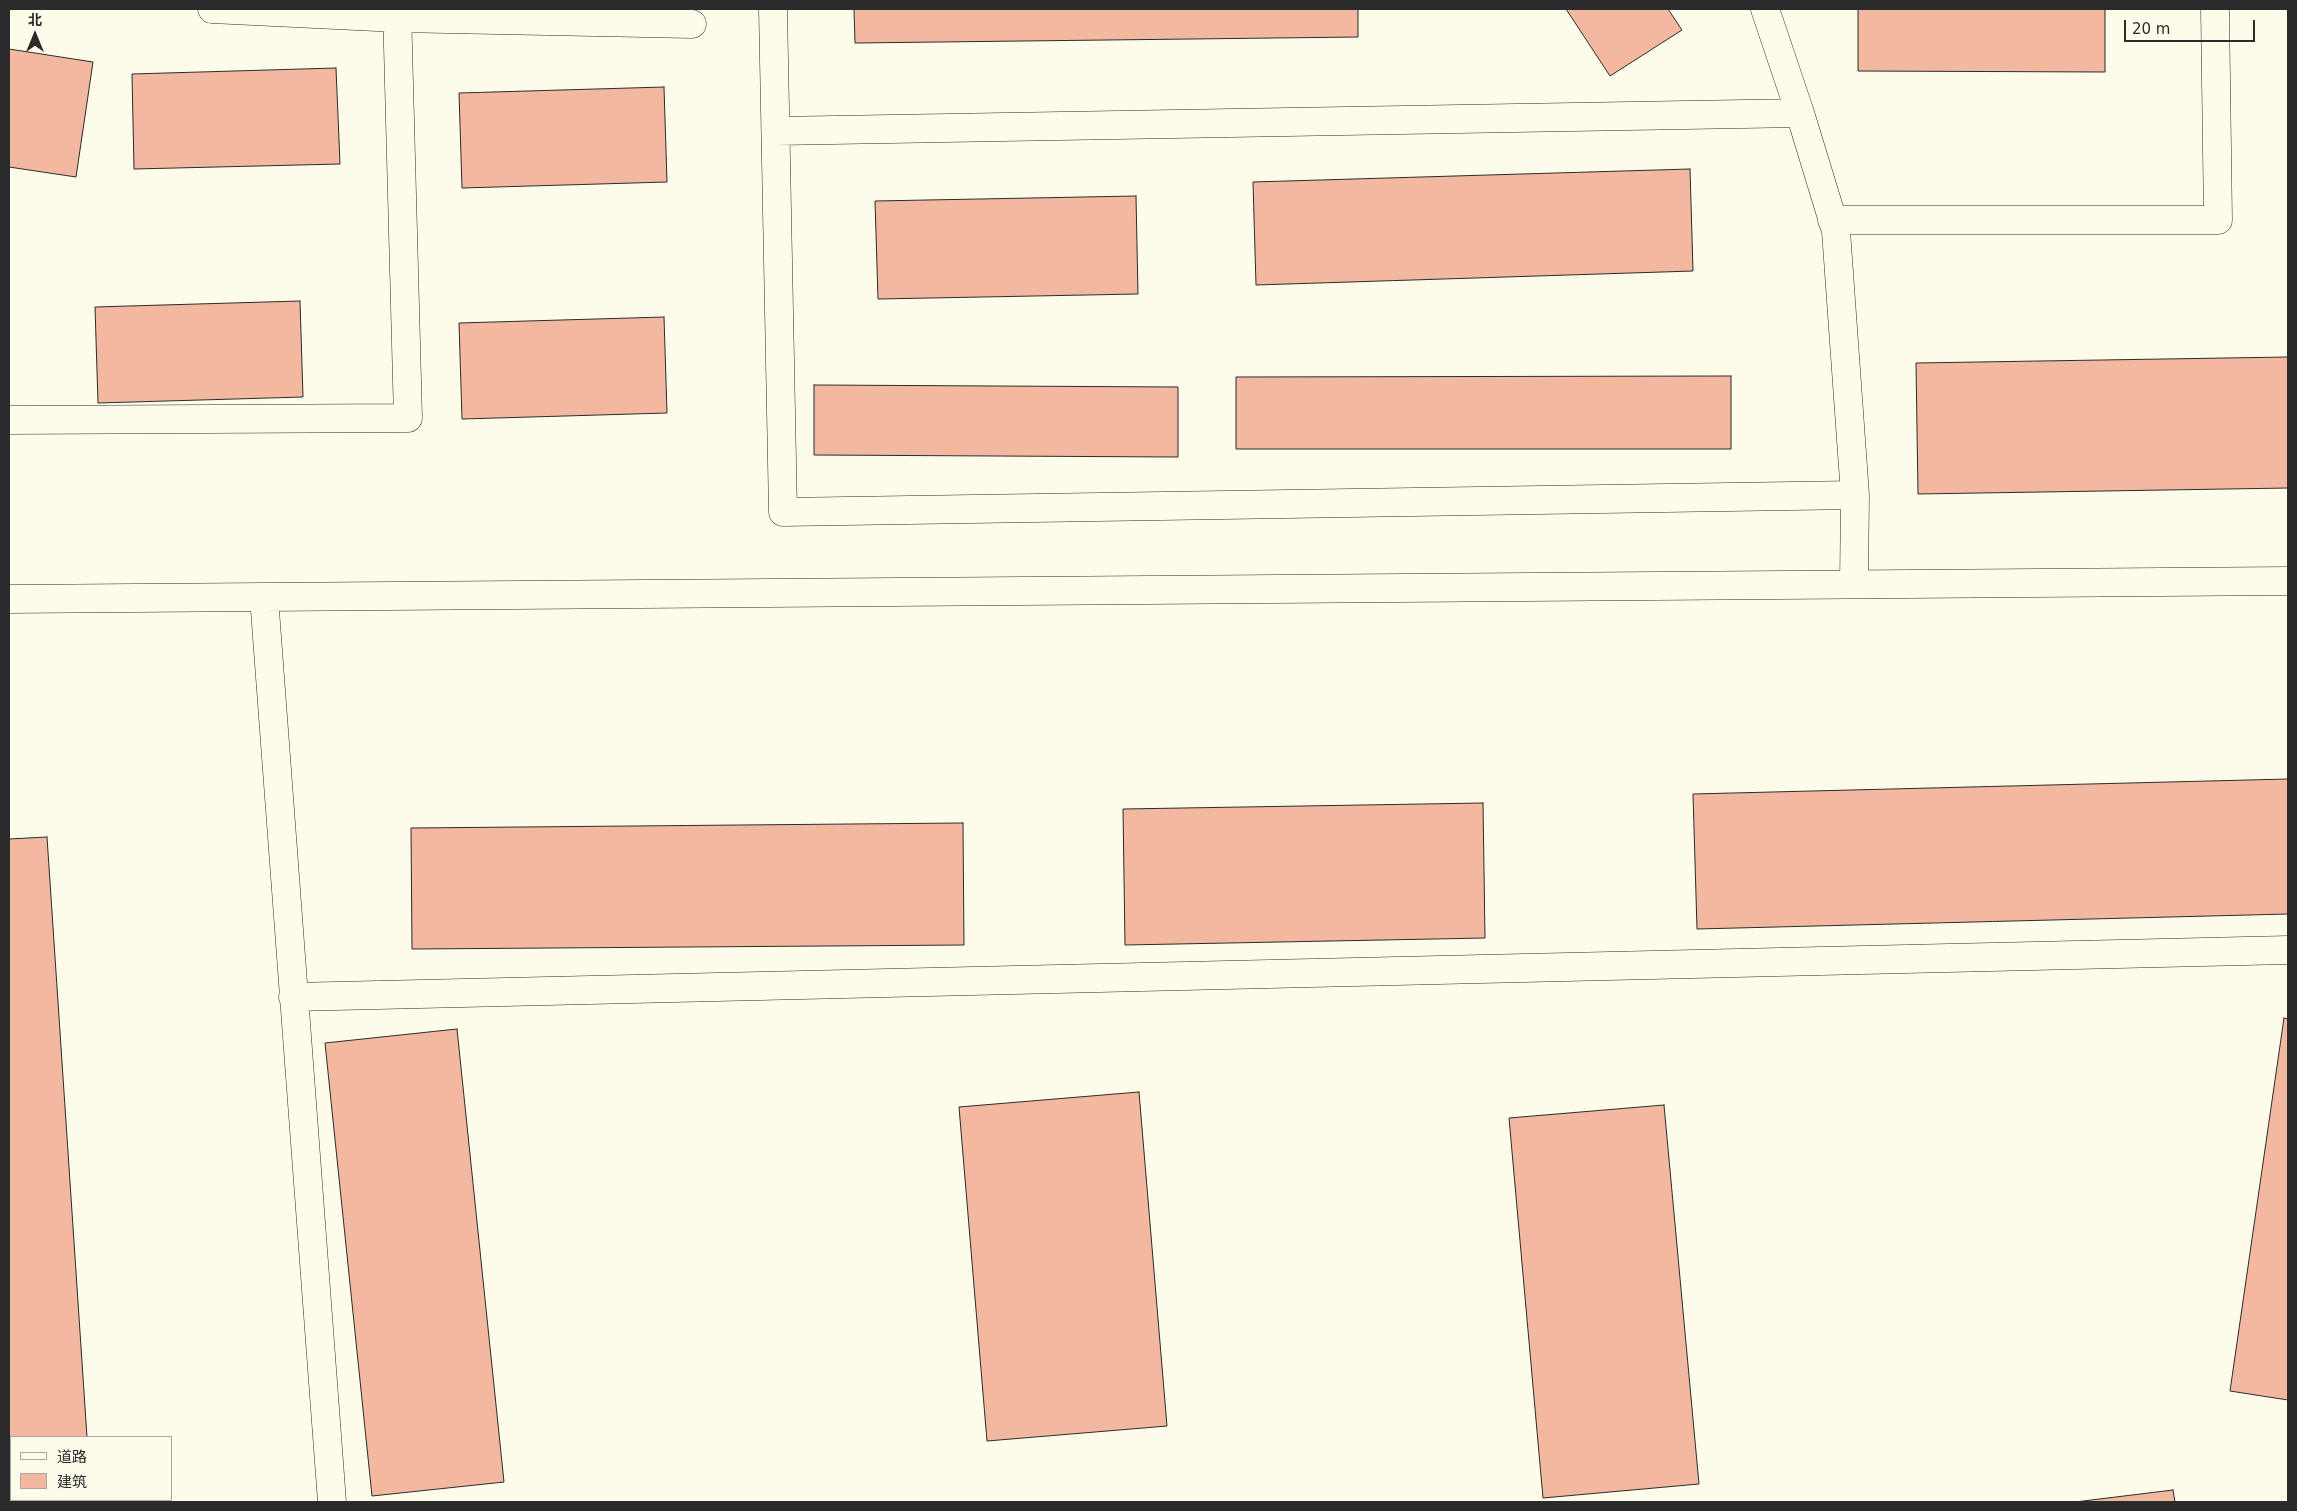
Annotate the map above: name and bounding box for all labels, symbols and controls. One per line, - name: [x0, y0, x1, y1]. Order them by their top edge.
- north arrow: [10, 10, 60, 60]
- scale bar: [2127, 10, 2258, 42]
- text: 北: [28, 12, 42, 28]
- text: 20 m: [2132, 20, 2170, 38]
- legend: [10, 1436, 172, 1501]
- text: 道路: [57, 1448, 87, 1466]
- text: 建筑: [57, 1473, 87, 1491]

